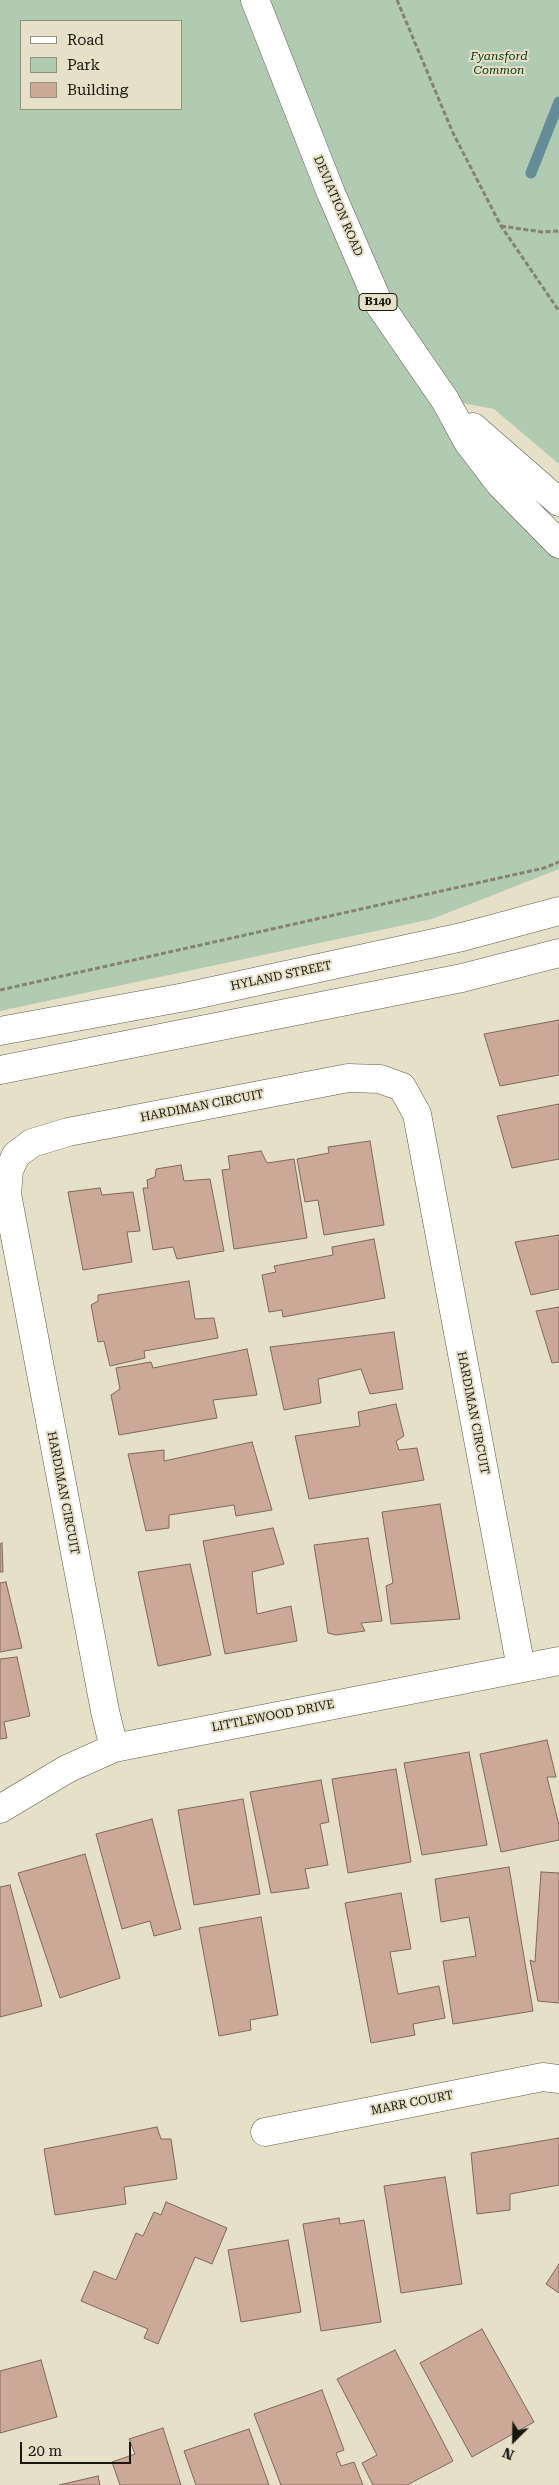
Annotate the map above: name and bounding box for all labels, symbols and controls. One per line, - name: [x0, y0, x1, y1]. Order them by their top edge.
- legend: [20, 20, 182, 110]
- text: Road: [67, 31, 104, 49]
- park label: Fyansford Common: [470, 49, 528, 77]
- text: Park: [67, 56, 100, 74]
- text: Building: [67, 81, 128, 99]
- street label: DEVIATION ROAD: [310, 154, 366, 258]
- road number: B140: [359, 294, 397, 310]
- street label: HYLAND STREET: [229, 958, 333, 994]
- street label: HARDIMAN CIRCUIT: [139, 1087, 265, 1125]
- street label: HARDIMAN CIRCUIT: [454, 1350, 492, 1476]
- street label: HARDIMAN CIRCUIT: [44, 1430, 82, 1556]
- street label: LITTLEWOOD DRIVE: [210, 1697, 336, 1735]
- street label: MARR COURT: [370, 2088, 454, 2118]
- north arrow: [489, 2415, 539, 2465]
- scale bar: [22, 2432, 134, 2464]
- text: 20 m: [28, 2442, 62, 2460]
- text: N: [500, 2444, 516, 2463]

